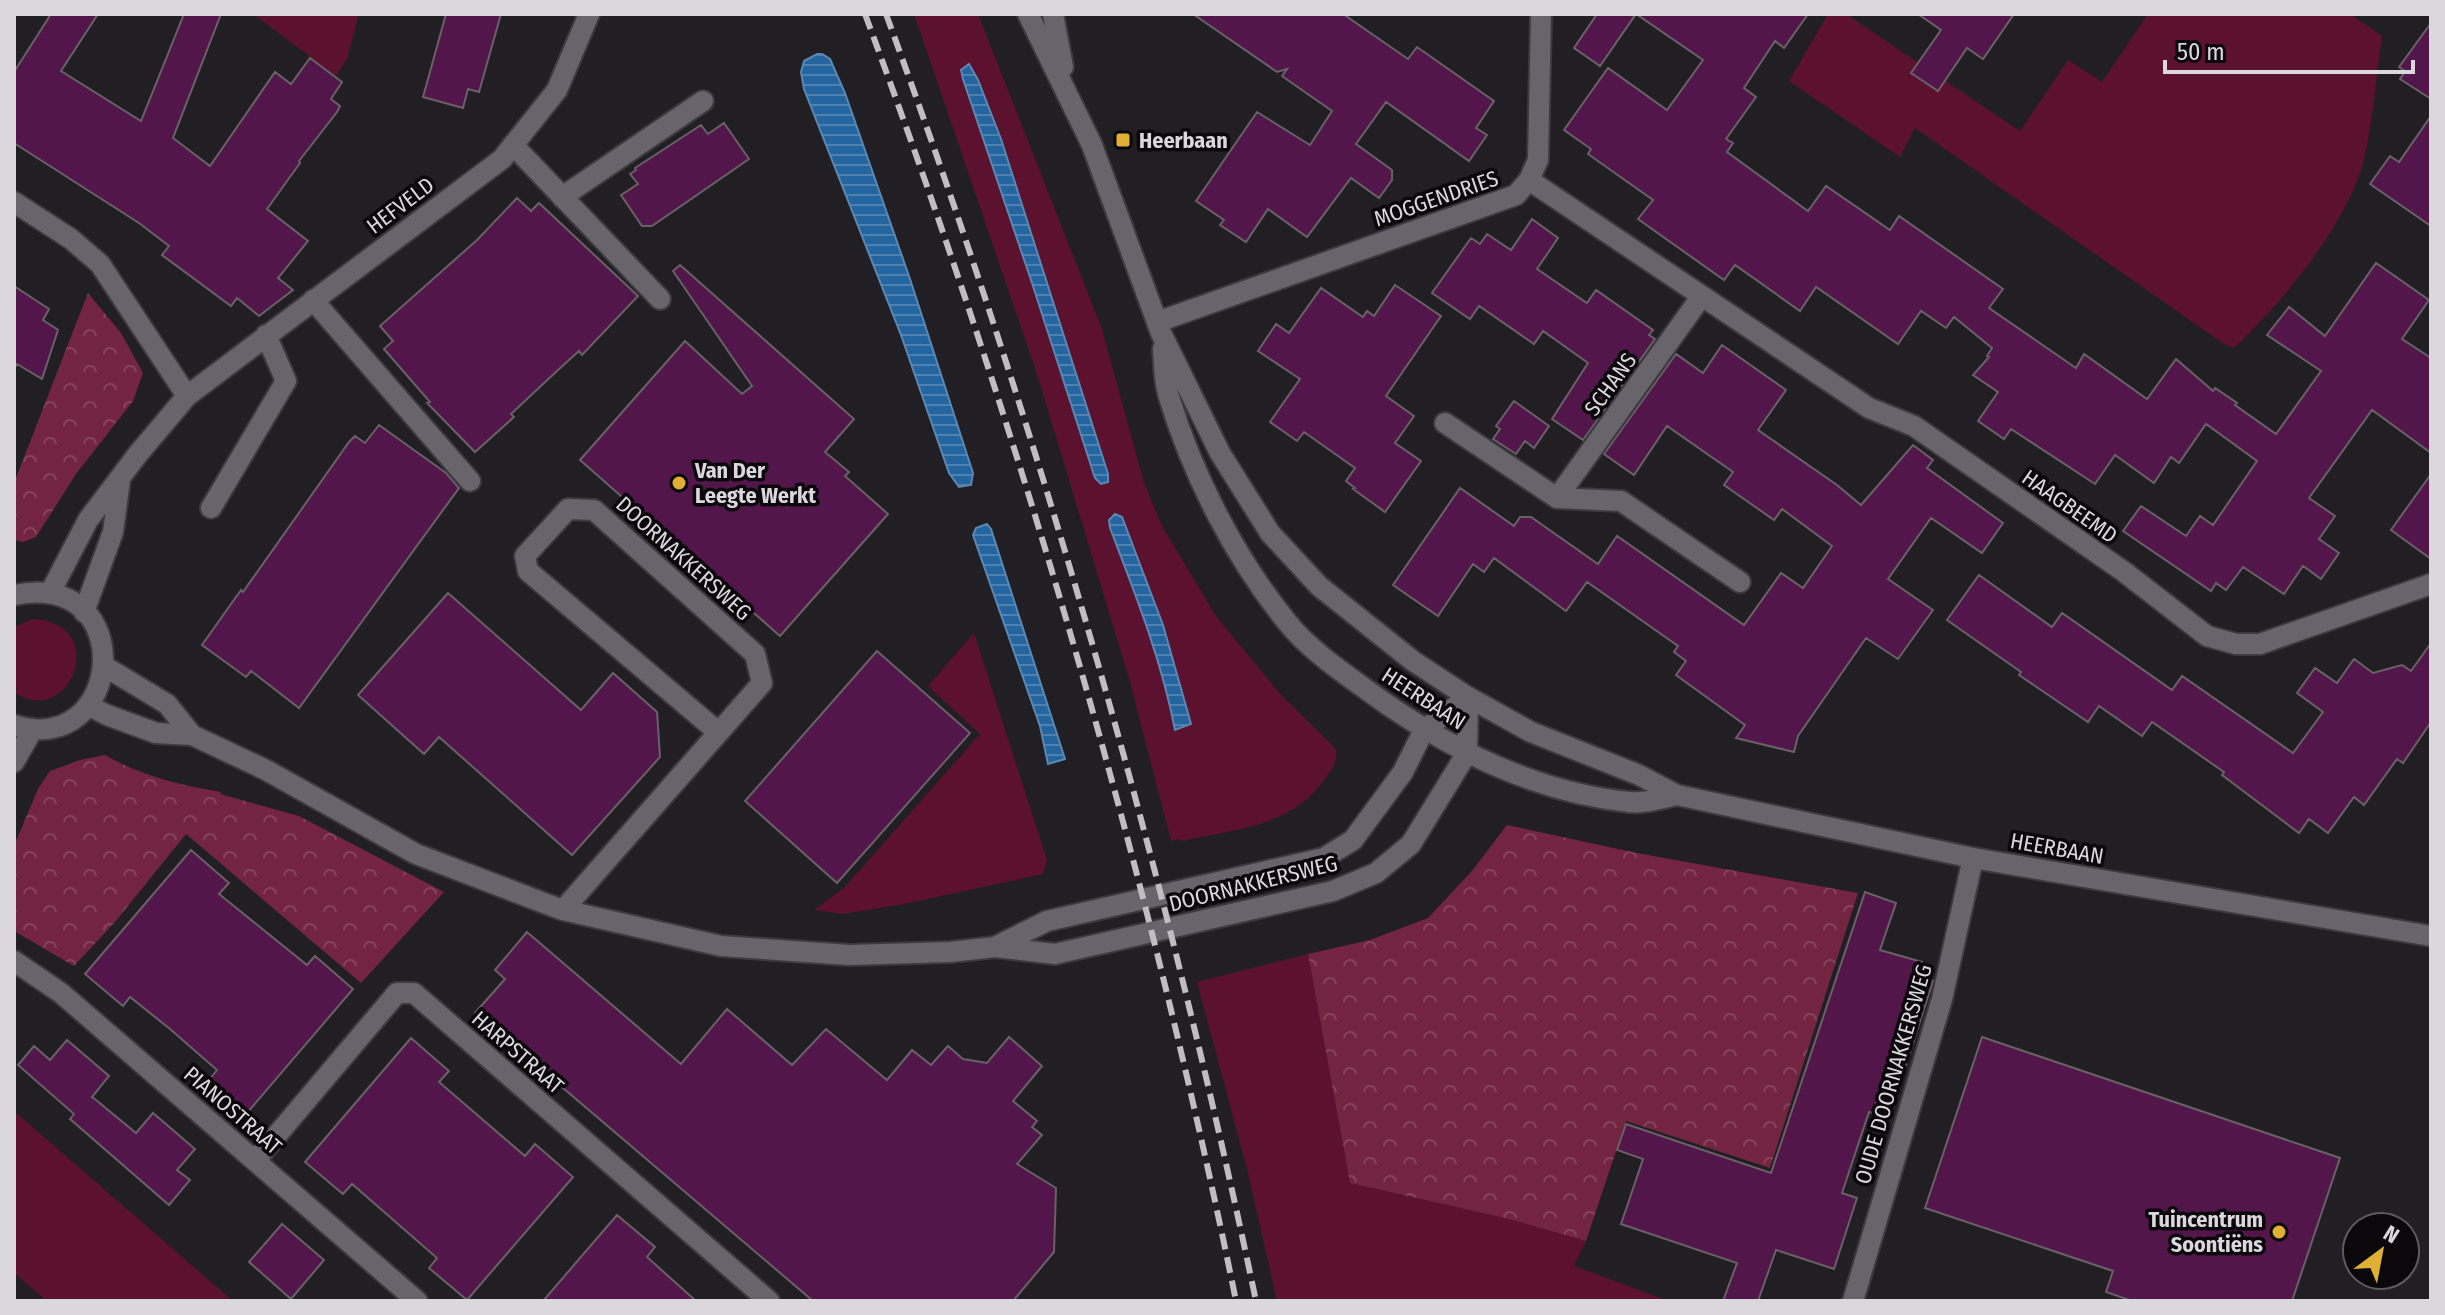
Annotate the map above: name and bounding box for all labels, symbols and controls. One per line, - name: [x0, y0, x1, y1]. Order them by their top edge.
- scale bar: [2165, 24, 2413, 74]
- text: 50 m: [2177, 38, 2225, 66]
- place label: Heerbaan: [1139, 127, 1228, 154]
- marker: Heerbaan: [1114, 131, 1132, 149]
- street label: MOGGENDRIES: [1370, 165, 1502, 232]
- street label: HEFVELD: [361, 171, 439, 239]
- street label: SCHANS: [1579, 347, 1642, 421]
- place label: Van Der Leegte Werkt: [694, 457, 816, 509]
- street label: HAAGBEEMD: [2017, 464, 2122, 549]
- marker: Van Der Leegte Werkt: [670, 474, 688, 492]
- street label: DOORNAKKERSWEG: [611, 491, 757, 626]
- street label: HEERBAAN: [1377, 661, 1471, 735]
- street label: HEERBAAN: [2008, 827, 2106, 870]
- street label: DOORNAKKERSWEG: [1166, 850, 1340, 917]
- street label: OUDE DOORNAKKERSWEG: [1849, 961, 1938, 1187]
- street label: HARPSTRAAT: [466, 1005, 570, 1100]
- street label: PIANOSTRAAT: [178, 1061, 288, 1161]
- place label: Tuincentrum Soontiëns: [2149, 1206, 2263, 1258]
- north arrow: [2341, 1211, 2421, 1291]
- text: N: [2379, 1220, 2404, 1249]
- marker: Tuincentrum Soontiëns: [2270, 1223, 2288, 1241]

